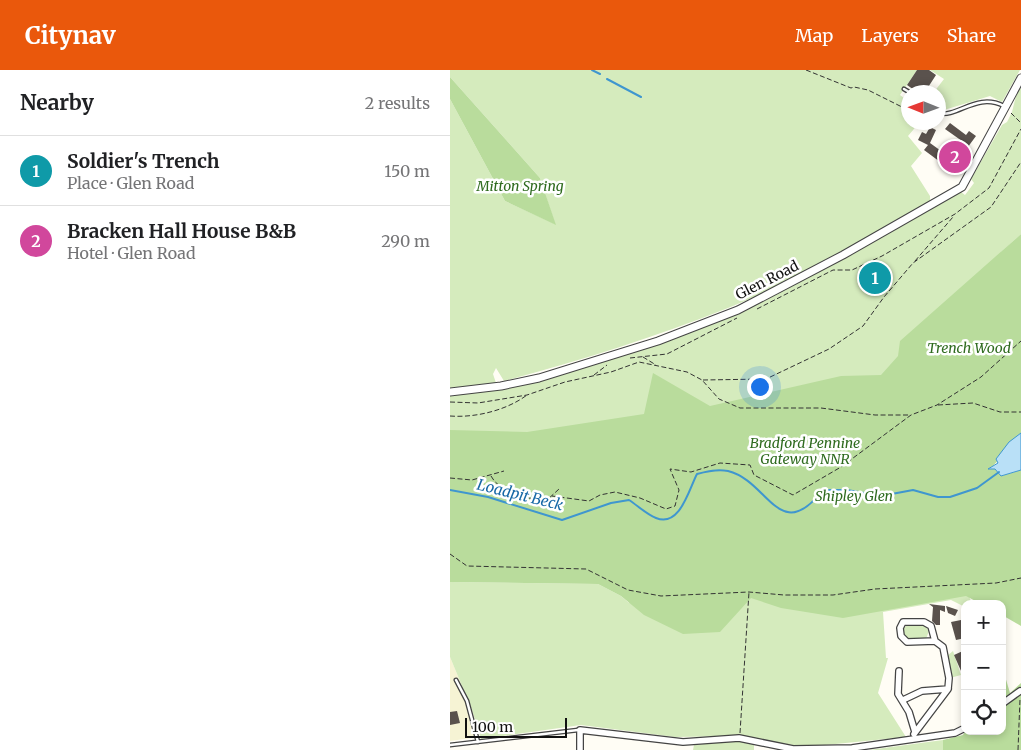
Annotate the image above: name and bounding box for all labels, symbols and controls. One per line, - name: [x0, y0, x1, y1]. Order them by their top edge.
- text: Citynav: [25, 20, 116, 51]
- text: Map: [795, 24, 833, 47]
- text: Layers: [861, 24, 919, 47]
- text: Share: [947, 24, 996, 47]
- north arrow: [901, 85, 946, 130]
- text: Nearby: [20, 89, 94, 116]
- text: 2 results: [365, 93, 430, 113]
- pin: 2: [939, 138, 971, 176]
- text: Soldier's Trench: [67, 149, 219, 173]
- text: 1: [32, 161, 40, 181]
- text: 150 m: [384, 161, 430, 181]
- text: Place · Glen Road: [67, 173, 194, 193]
- park label: Mitton Spring: [475, 177, 564, 195]
- text: Bracken Hall House B&B: [67, 219, 296, 243]
- text: 2: [31, 231, 41, 251]
- text: 290 m: [381, 231, 430, 251]
- text: Hotel · Glen Road: [67, 243, 196, 263]
- street label: Glen Road: [732, 256, 802, 304]
- pin: 1: [859, 259, 891, 297]
- park label: Trench Wood: [927, 339, 1011, 357]
- your location: [747, 374, 773, 400]
- park label: Bradford Pennine Gateway NNR: [750, 434, 860, 468]
- water label: Loadpit Beck: [475, 475, 566, 515]
- park label: Shipley Glen: [815, 487, 893, 505]
- map controls: [961, 600, 1006, 735]
- button: +: [961, 600, 1006, 645]
- button: −: [961, 645, 1006, 690]
- button: locate: [961, 690, 1006, 735]
- scale bar: [465, 715, 568, 738]
- text: 100 m: [472, 718, 513, 736]

